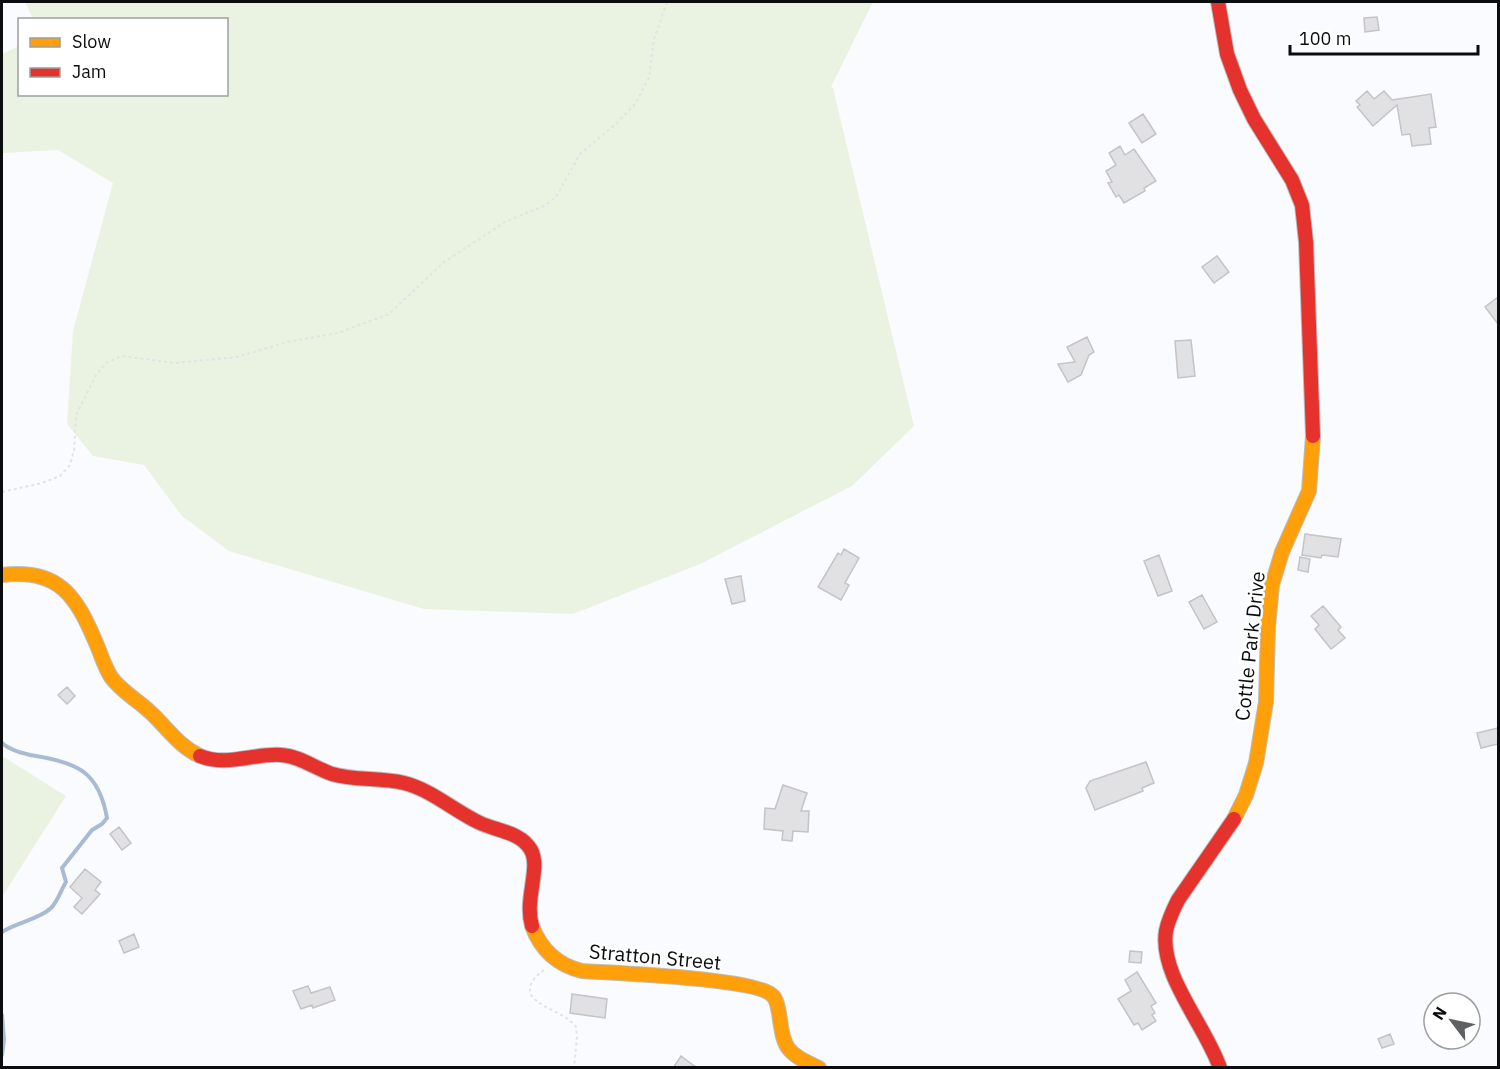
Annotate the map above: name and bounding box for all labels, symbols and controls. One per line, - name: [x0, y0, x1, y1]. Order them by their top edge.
- legend: [18, 18, 228, 96]
- scale bar: [1290, 18, 1478, 56]
- text: 100 m: [1299, 27, 1351, 50]
- text: Slow: [72, 30, 111, 53]
- text: Jam: [72, 60, 107, 83]
- street label: Cottle Park Drive: [1228, 570, 1271, 722]
- street label: Stratton Street: [588, 937, 722, 976]
- north arrow: [1422, 991, 1482, 1051]
- text: N: [1428, 1003, 1451, 1023]

